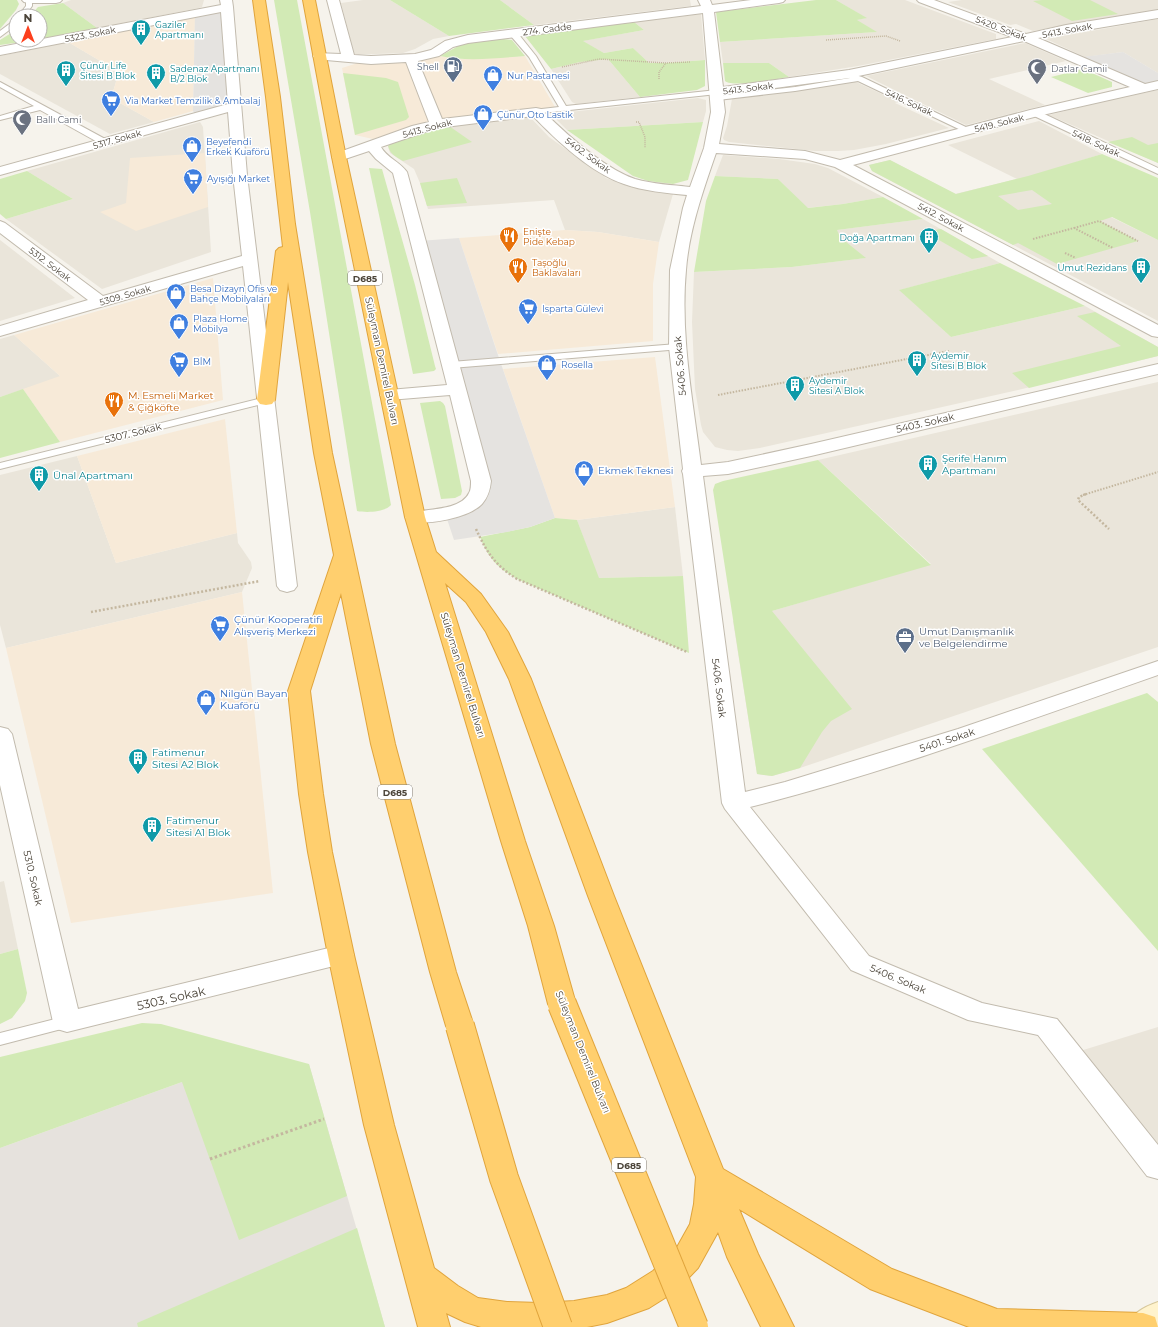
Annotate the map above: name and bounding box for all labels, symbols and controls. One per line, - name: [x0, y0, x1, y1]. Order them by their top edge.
- north arrow: [8, 8, 48, 48]
- text: N: [24, 11, 32, 25]
- street label: 5420. Sokak: [974, 13, 1028, 43]
- building icon: Gaziler Apartmanı: [130, 18, 152, 46]
- place label: Gaziler Apartmanı: [155, 19, 204, 40]
- street label: 274. Cadde: [522, 20, 573, 37]
- street label: 5413. Sokak: [1041, 20, 1093, 40]
- street label: 5323. Sokak: [64, 24, 117, 44]
- fuel station icon: Shell: [442, 55, 464, 83]
- mosque icon: Datlar Camii: [1026, 57, 1048, 85]
- building icon: Çünür Life Sitesi B Blok: [55, 59, 77, 87]
- place label: Çünür Life Sitesi B Blok: [80, 60, 136, 81]
- place label: Shell: [417, 61, 439, 72]
- building icon: Sadenaz Apartmanı B/2 Blok: [145, 62, 167, 90]
- place label: Sadenaz Apartmanı B/2 Blok: [170, 63, 259, 84]
- place label: Datlar Camii: [1051, 63, 1107, 74]
- shop icon: Nur Pastanesi: [482, 64, 504, 92]
- place label: Nur Pastanesi: [507, 70, 569, 81]
- street label: 5413. Sokak: [722, 79, 774, 97]
- street label: 5416. Sokak: [884, 86, 935, 118]
- supermarket icon: Via Market Temzilik & Ambalaj: [100, 89, 122, 117]
- place label: Via Market Temzilik & Ambalaj: [125, 95, 261, 106]
- shop icon: Çünür Oto Lastik: [472, 103, 494, 131]
- mosque icon: Ballı Cami: [11, 108, 33, 136]
- place label: Çünür Oto Lastik: [497, 109, 574, 120]
- street label: 5419. Sokak: [973, 111, 1026, 134]
- place label: Ballı Cami: [36, 114, 81, 125]
- street label: 5413. Sokak: [401, 116, 453, 140]
- street label: 5317. Sokak: [92, 127, 143, 151]
- street label: 5418. Sokak: [1070, 127, 1122, 159]
- shop icon: Beyefendi Erkek Kuaförü: [181, 135, 203, 163]
- street label: 5402. Sokak: [563, 135, 613, 176]
- place label: Beyefendi Erkek Kuaförü: [206, 136, 270, 157]
- supermarket icon: Ayışığı Market: [182, 167, 204, 195]
- place label: Ayışığı Market: [207, 173, 270, 184]
- street label: 5412. Sokak: [916, 200, 967, 234]
- restaurant icon: Enişte Pide Kebap: [498, 225, 520, 253]
- place label: Enişte Pide Kebap: [523, 226, 575, 247]
- building icon: Doğa Apartmanı: [918, 226, 940, 254]
- place label: Doğa Apartmanı: [839, 232, 915, 243]
- street label: 5312. Sokak: [27, 245, 74, 284]
- restaurant icon: Taşoğlu Baklavaları: [507, 256, 529, 284]
- building icon: Umut Rezidans: [1130, 256, 1152, 284]
- place label: Taşoğlu Baklavaları: [532, 257, 581, 278]
- place label: Umut Rezidans: [1057, 262, 1128, 273]
- road number: D685: [348, 271, 382, 285]
- street label: 5309. Sokak: [98, 282, 153, 308]
- shop icon: Besa Dizayn Ofis ve Bahçe Mobilyaları: [165, 282, 187, 310]
- place label: Besa Dizayn Ofis ve Bahçe Mobilyaları: [190, 283, 278, 304]
- street label: Süleyman Demirel Bulvarı: [362, 296, 402, 426]
- supermarket icon: Isparta Gülevi: [517, 297, 539, 325]
- place label: Isparta Gülevi: [542, 303, 603, 314]
- shop icon: Plaza Home Mobilya: [168, 312, 190, 340]
- place label: Plaza Home Mobilya: [193, 313, 248, 334]
- street label: 5406. Sokak: [671, 336, 689, 396]
- building icon: Aydemir Sitesi B Blok: [906, 349, 928, 377]
- supermarket icon: BİM: [168, 350, 190, 378]
- place label: Aydemir Sitesi B Blok: [931, 350, 987, 371]
- shop icon: Rosella: [536, 353, 558, 381]
- place label: BİM: [193, 356, 211, 367]
- place label: Rosella: [561, 359, 593, 370]
- building icon: Aydemir Sitesi A Blok: [784, 374, 806, 402]
- place label: Aydemir Sitesi A Blok: [809, 375, 865, 396]
- place label: M. Esmeli Market & Çiğköfte: [128, 389, 214, 414]
- restaurant icon: M. Esmeli Market & Çiğköfte: [103, 390, 125, 418]
- street label: 5403. Sokak: [895, 410, 955, 436]
- street label: 5307. Sokak: [103, 420, 163, 446]
- place label: Şerife Hanım Apartmanı: [942, 452, 1007, 477]
- building icon: Şerife Hanım Apartmanı: [917, 453, 939, 481]
- shop icon: Ekmek Teknesi: [573, 459, 595, 487]
- building icon: Ünal Apartmanı: [28, 464, 50, 492]
- place label: Ekmek Teknesi: [598, 464, 673, 477]
- place label: Ünal Apartmanı: [53, 469, 133, 482]
- street label: Süleyman Demirel Bulvarı: [438, 611, 488, 739]
- place label: Çünür Kooperatifi Alışveriş Merkezi: [234, 613, 322, 638]
- supermarket icon: Çünür Kooperatifi Alışveriş Merkezi: [209, 614, 231, 642]
- place label: Umut Danışmanlık ve Belgelendirme: [919, 625, 1014, 650]
- office icon: Umut Danışmanlık ve Belgelendirme: [894, 626, 916, 654]
- street label: 5406. Sokak: [709, 657, 729, 719]
- place label: Nilgün Bayan Kuaförü: [220, 687, 288, 712]
- shop icon: Nilgün Bayan Kuaförü: [195, 688, 217, 716]
- street label: 5401. Sokak: [918, 725, 976, 755]
- place label: Fatimenur Sitesi A2 Blok: [152, 746, 219, 771]
- building icon: Fatimenur Sitesi A2 Blok: [127, 747, 149, 775]
- road number: D685: [378, 785, 412, 799]
- place label: Fatimenur Sitesi A1 Blok: [166, 814, 230, 839]
- building icon: Fatimenur Sitesi A1 Blok: [141, 815, 163, 843]
- street label: 5310. Sokak: [20, 849, 46, 907]
- street label: 5406. Sokak: [868, 961, 928, 997]
- street label: 5303. Sokak: [135, 983, 208, 1013]
- street label: Süleyman Demirel Bulvarı: [553, 989, 613, 1115]
- road number: D685: [612, 1158, 646, 1172]

